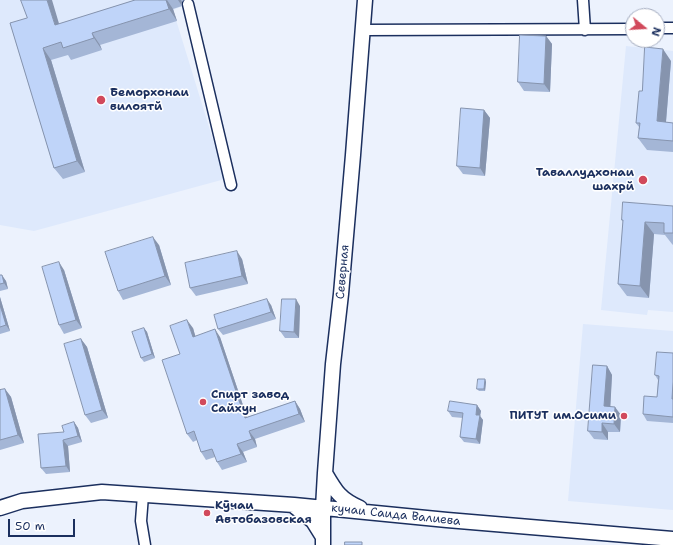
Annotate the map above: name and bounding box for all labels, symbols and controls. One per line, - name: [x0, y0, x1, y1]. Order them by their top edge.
- north arrow: [625, 8, 665, 48]
- text: N: [647, 25, 664, 38]
- place label: Беморхонаи вилоятй: [110, 86, 189, 114]
- marker: Беморхонаи вилоятй: [95, 94, 107, 106]
- place label: Таваллудхонаи шахрй: [536, 166, 634, 194]
- marker: Таваллудхонаи шахрй: [637, 174, 649, 186]
- street label: Северная: [333, 244, 353, 300]
- place label: Спирт завод Сайхун: [211, 388, 289, 416]
- marker: Спирт завод Сайхун: [198, 397, 208, 407]
- place label: ПИТУТ им.Осими: [510, 409, 616, 423]
- marker: ПИТУТ им.Осими: [619, 411, 629, 421]
- place label: Кӯчаи Автобазовская: [215, 499, 312, 527]
- street label: кучаи Саида Валиева: [331, 501, 461, 529]
- marker: Кӯчаи Автобазовская: [202, 508, 212, 518]
- scale bar: [10, 511, 77, 537]
- text: 50 m: [15, 518, 45, 534]

